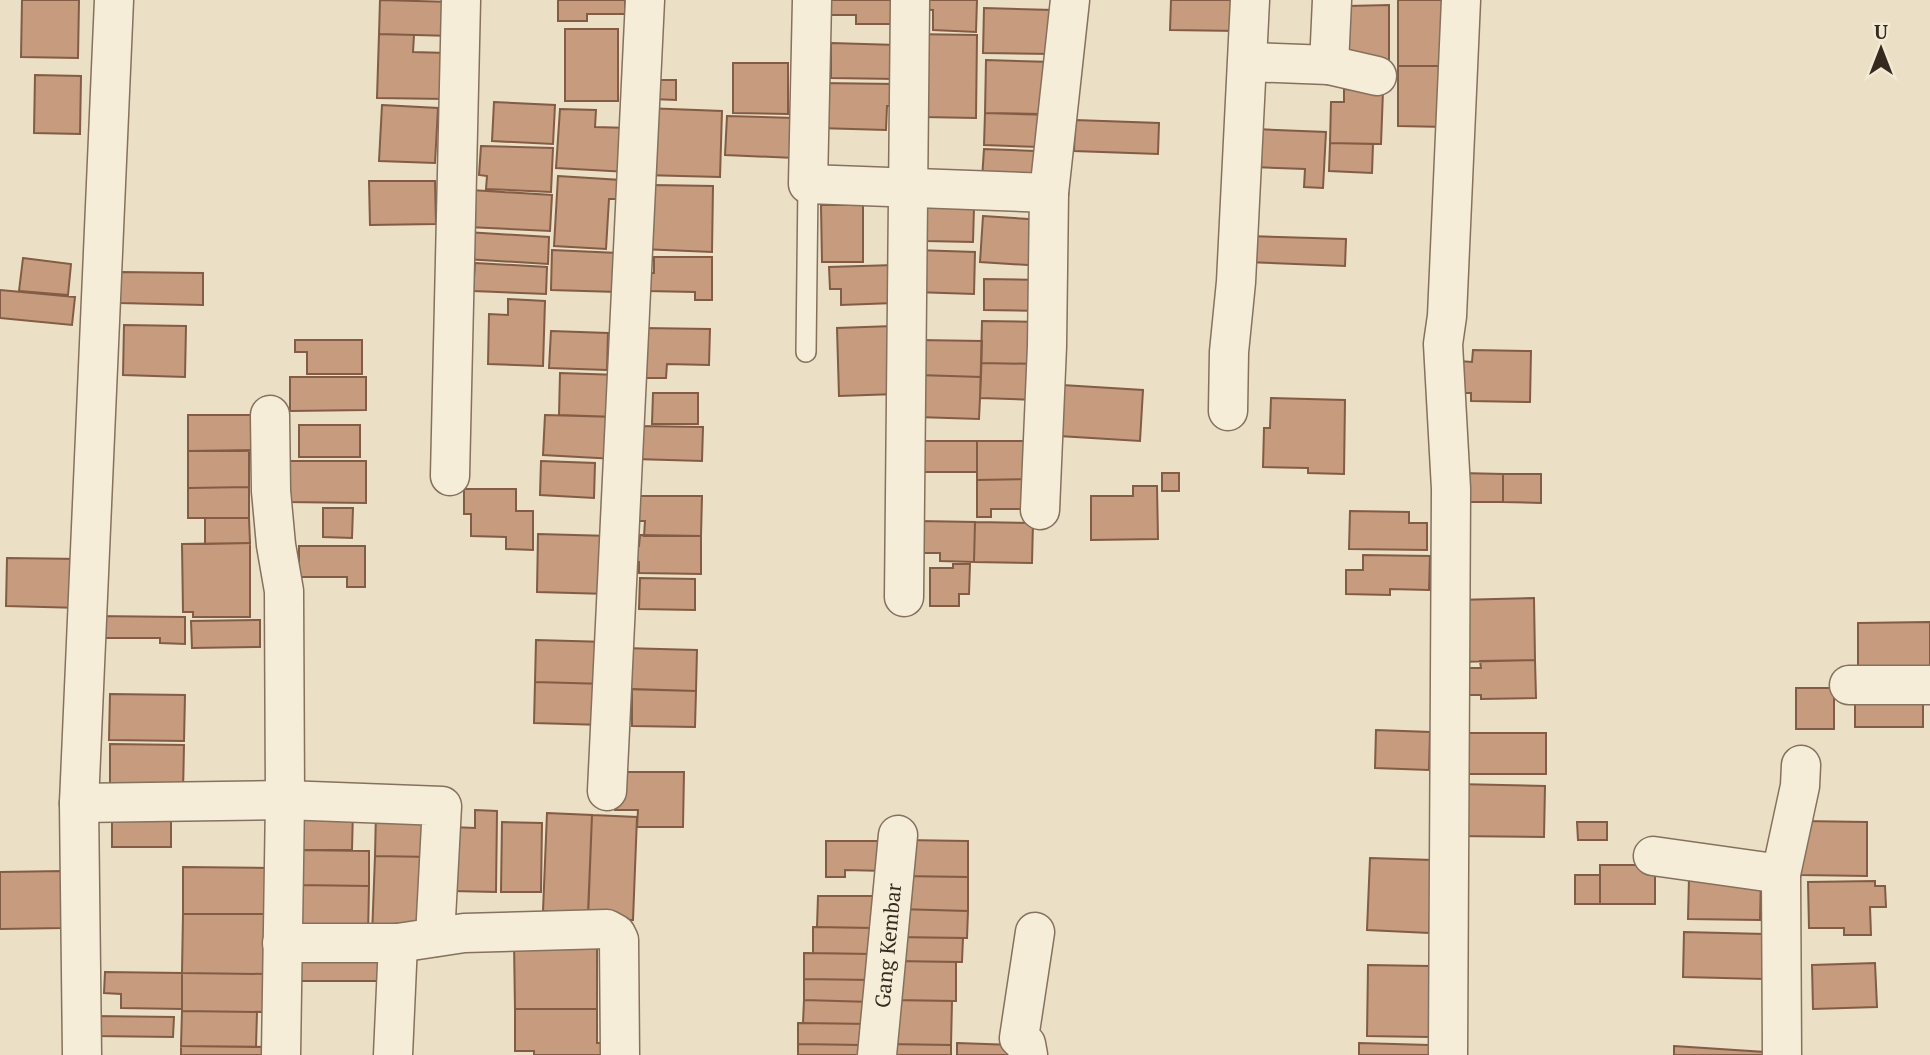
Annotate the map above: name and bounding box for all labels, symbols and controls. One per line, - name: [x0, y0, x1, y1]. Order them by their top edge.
- north arrow: [1846, 14, 1916, 84]
- text: U: [1874, 19, 1888, 44]
- street label: Gang Kembar: [868, 882, 907, 1009]

